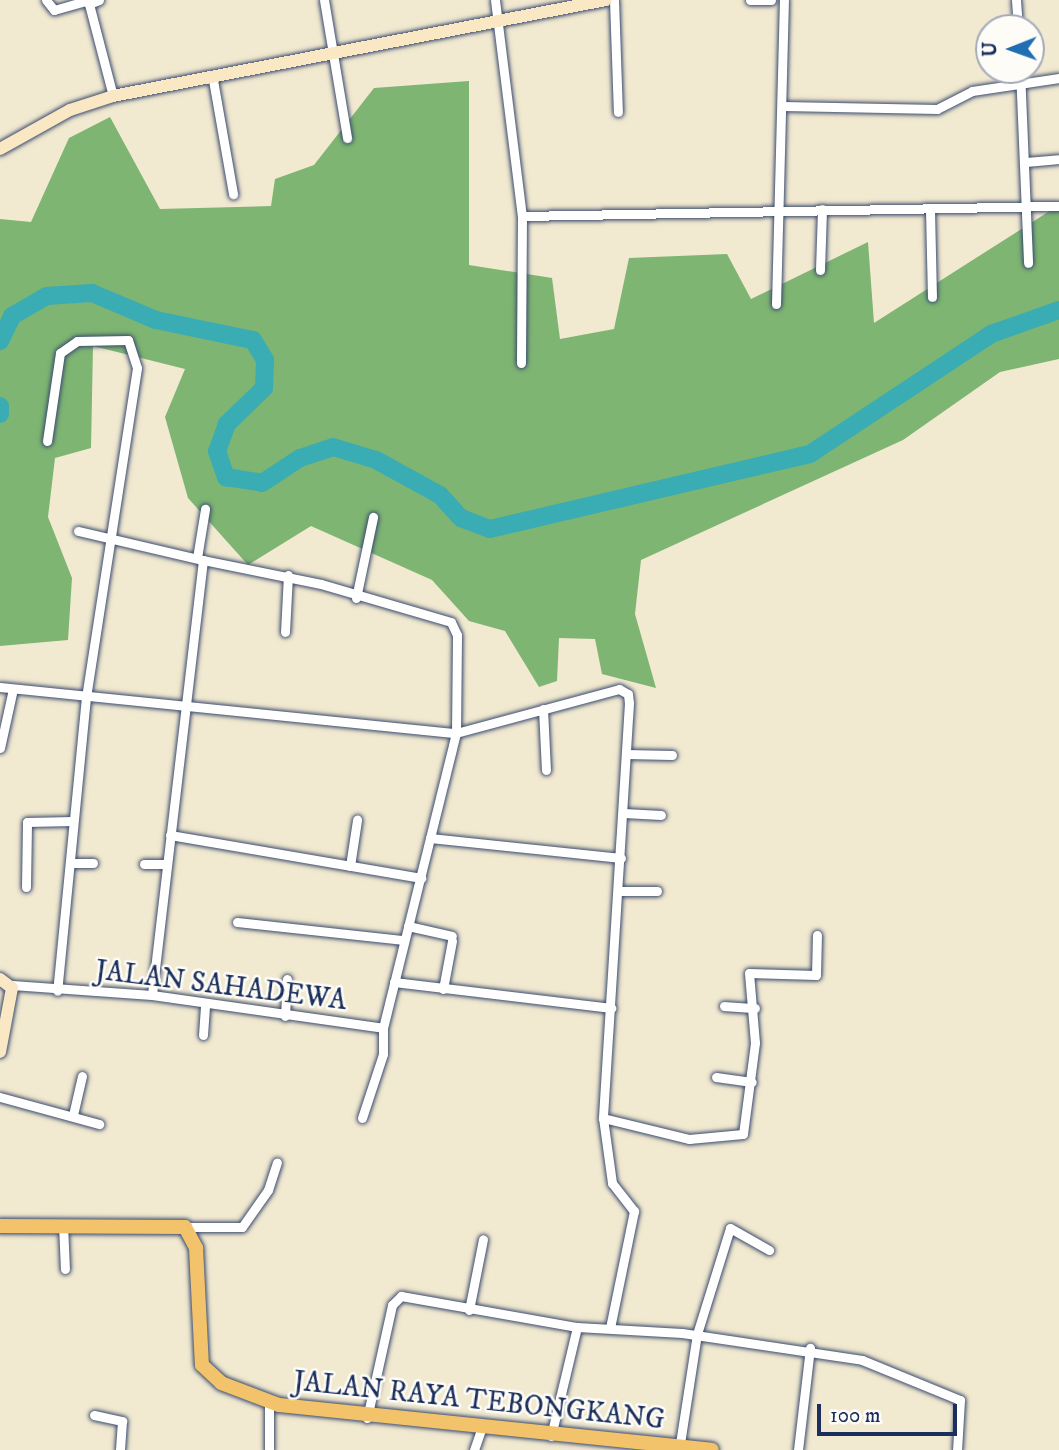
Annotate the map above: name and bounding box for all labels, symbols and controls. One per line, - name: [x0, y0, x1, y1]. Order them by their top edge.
- north arrow: [975, 14, 1045, 84]
- text: U: [979, 42, 1002, 57]
- street label: JALAN SAHADEWA: [93, 954, 349, 1018]
- street label: JALAN RAYA TEBONGKANG: [292, 1365, 666, 1437]
- scale bar: [821, 1390, 961, 1434]
- text: 100 m: [830, 1403, 881, 1429]

